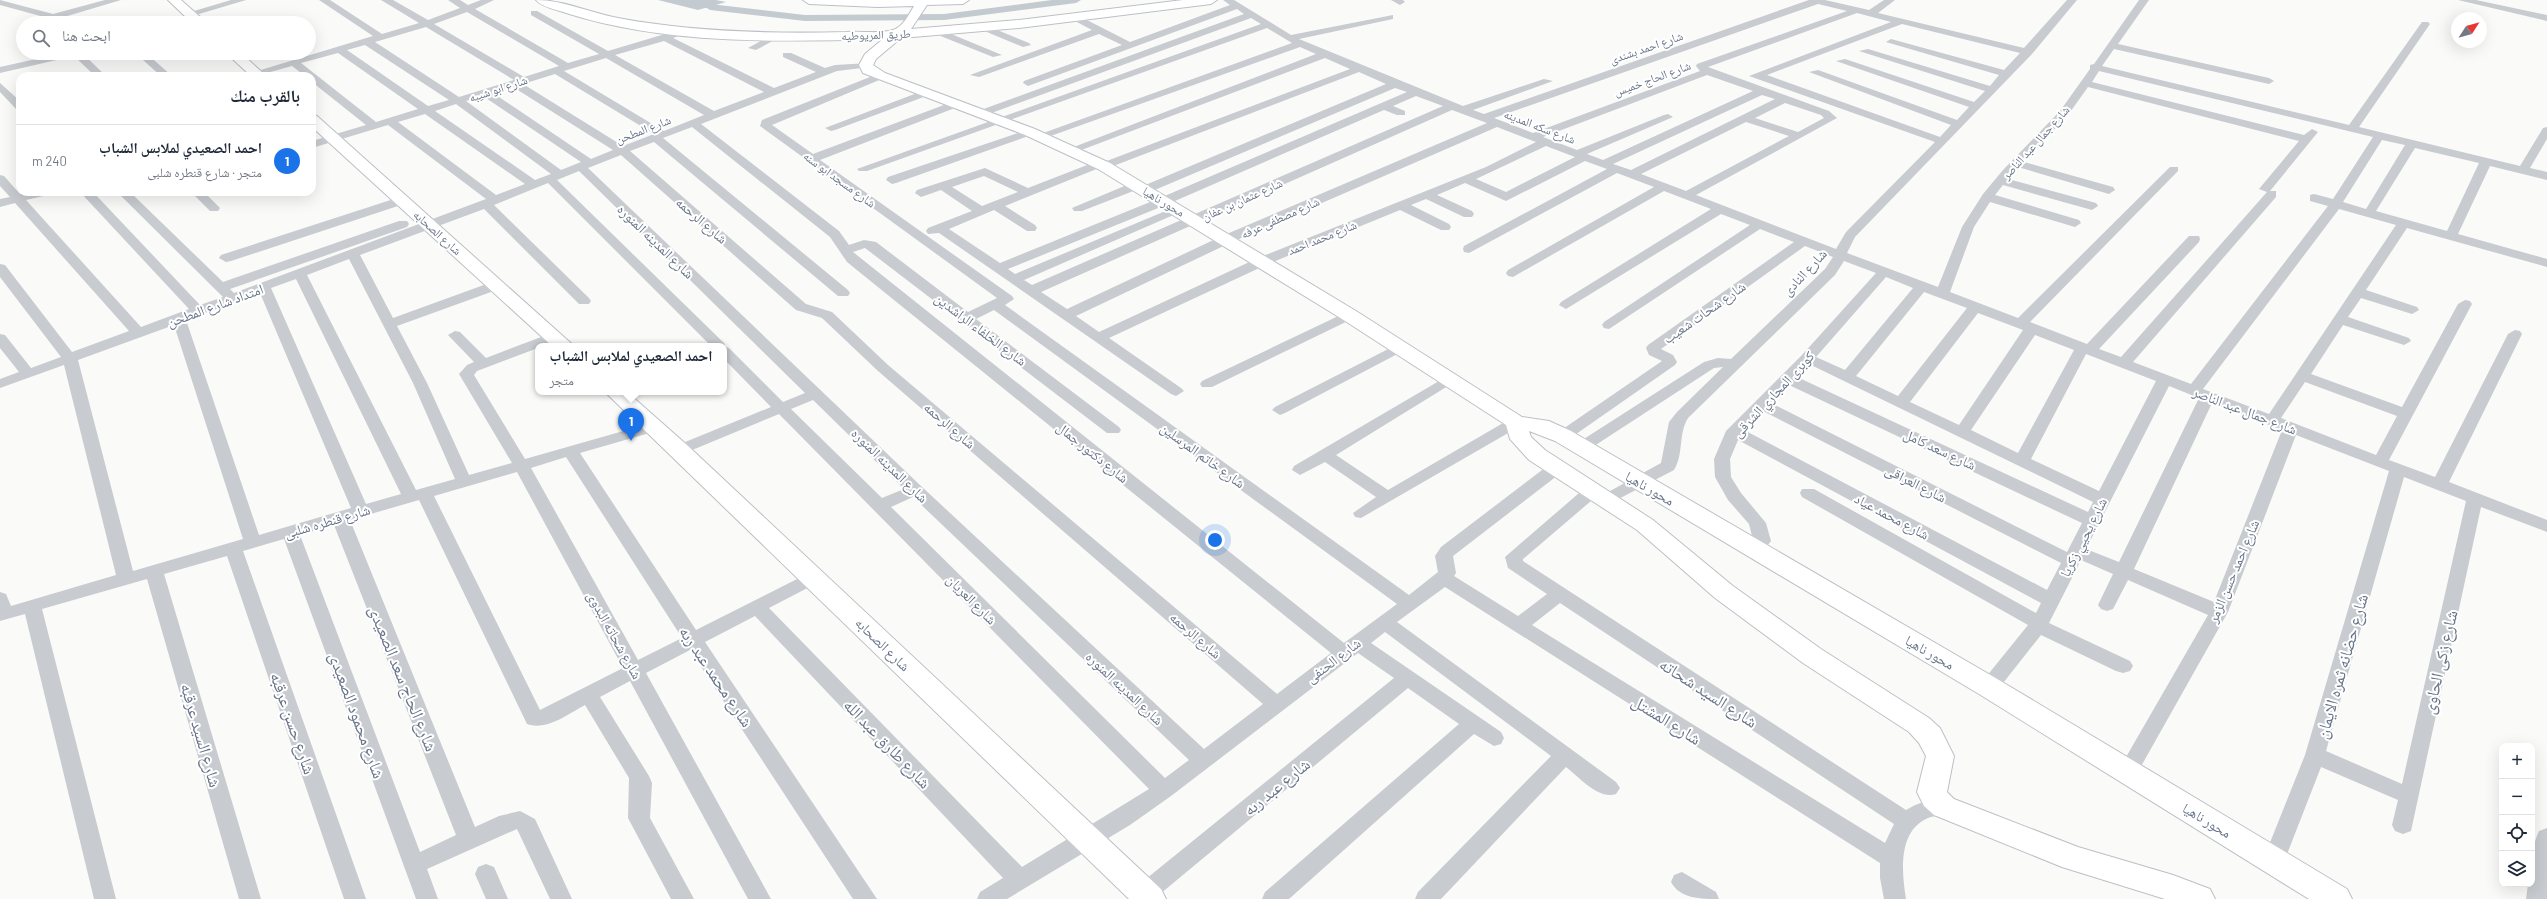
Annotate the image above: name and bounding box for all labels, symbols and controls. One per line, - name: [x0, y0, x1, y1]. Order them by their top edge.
- north arrow: [2451, 12, 2487, 48]
- search box: [16, 16, 316, 60]
- text: ابحث هنا: [62, 26, 111, 44]
- street label: طريق المريوطيه: [841, 26, 911, 43]
- icon: search: [30, 27, 52, 49]
- street label: شارع احمد بشندى: [1608, 28, 1685, 68]
- street label: شارع الحاج خميس: [1612, 58, 1693, 100]
- street label: شارع ابو شيبه: [467, 72, 530, 106]
- text: بالقرب منك: [230, 85, 300, 105]
- street label: شارع جمال عبد الناصر: [1998, 102, 2073, 184]
- street label: شارع سكه المدينه: [1502, 106, 1578, 148]
- street label: شارع المطحن: [613, 112, 673, 148]
- text: احمد الصعيدي لملابس الشباب: [99, 138, 262, 156]
- street label: شارع مسجد ابو سنه: [800, 148, 879, 212]
- text: 240 m: [32, 153, 67, 169]
- text: 1: [285, 153, 289, 169]
- text: متجر · شارع قنطره شلبى: [147, 164, 262, 180]
- street label: شارع عثمان بن عفان: [1200, 175, 1285, 225]
- street label: محور ناهيا: [1140, 183, 1187, 220]
- street label: شارع الرحمه: [672, 193, 731, 248]
- street label: شارع مصطفى عرفه: [1239, 193, 1322, 242]
- street label: شارع المدينه المنوره: [613, 200, 698, 283]
- street label: شارع الصحابه: [410, 207, 465, 259]
- street label: شارع محمد احمد: [1286, 217, 1359, 259]
- street label: شارع النادى: [1778, 245, 1831, 300]
- street label: شارع شحات شعيب: [1660, 277, 1750, 348]
- street label: امتداد شارع المطحن: [165, 280, 266, 332]
- street label: شارع الخلفاء الراشدين: [931, 289, 1030, 371]
- popup: [535, 343, 727, 395]
- text: احمد الصعيدي لملابس الشباب: [550, 346, 713, 364]
- street label: كوبرى المجاري الشرقى: [1729, 347, 1820, 443]
- text: متجر: [550, 372, 574, 388]
- street label: شارع جمال عبد الناصر: [2189, 382, 2299, 440]
- street label: شارع الرحمه: [920, 398, 979, 453]
- pin: 1: [618, 408, 644, 441]
- street label: شارع دكتور جمال: [1052, 418, 1132, 488]
- street label: شارع خاتم المرسلين: [1156, 419, 1249, 493]
- street label: شارع المدينه المنوره: [847, 424, 932, 507]
- street label: شارع سعد كامل: [1900, 425, 1979, 475]
- street label: شارع العراقى: [1882, 460, 1949, 507]
- street label: محور ناهيا: [1622, 467, 1677, 510]
- street label: شارع محمد عياد: [1851, 489, 1932, 544]
- street label: شارع يحيي زكريا: [2056, 495, 2113, 581]
- street label: شارع قنطره شلبى: [282, 501, 373, 543]
- street label: شارع احمد حسن الزمر: [2203, 517, 2264, 627]
- your location: [1205, 530, 1225, 550]
- street label: شارع العريان: [942, 570, 1001, 629]
- street label: شارع شحاته البدوى: [582, 588, 646, 683]
- street label: شارع حضانه ثمره الايمان: [2311, 591, 2374, 742]
- street label: شارع الحاج سعد الصعيدى: [363, 602, 442, 755]
- street label: شارع الرحمه: [1166, 608, 1225, 663]
- street label: شارع زكى الحاوى: [2417, 608, 2464, 717]
- street label: شارع الصحابه: [851, 614, 914, 676]
- street label: شارع محمد عبد ربه: [673, 622, 758, 732]
- street label: محور ناهيا: [1902, 631, 1957, 674]
- street label: شارع الحنفى: [1302, 634, 1365, 688]
- street label: شارع المدينه المنوره: [1081, 648, 1167, 730]
- street label: شارع محمود الصعيدى: [323, 649, 390, 782]
- street label: شارع السيد شحاته: [1655, 653, 1762, 734]
- street label: شارع حسن عرقبه: [264, 669, 321, 778]
- street label: شارع السيد عرقبه: [175, 681, 226, 790]
- street label: شارع المشتل: [1627, 690, 1705, 751]
- street label: شارع طارق عبد الله: [838, 694, 936, 794]
- map controls: [2499, 743, 2535, 887]
- button: +: [2499, 743, 2535, 779]
- street label: شارع عبد ربه: [1239, 753, 1315, 821]
- button: −: [2499, 779, 2535, 815]
- street label: محور ناهيا: [2179, 799, 2234, 842]
- button: locate: [2499, 815, 2535, 851]
- button: layers: [2499, 851, 2535, 887]

